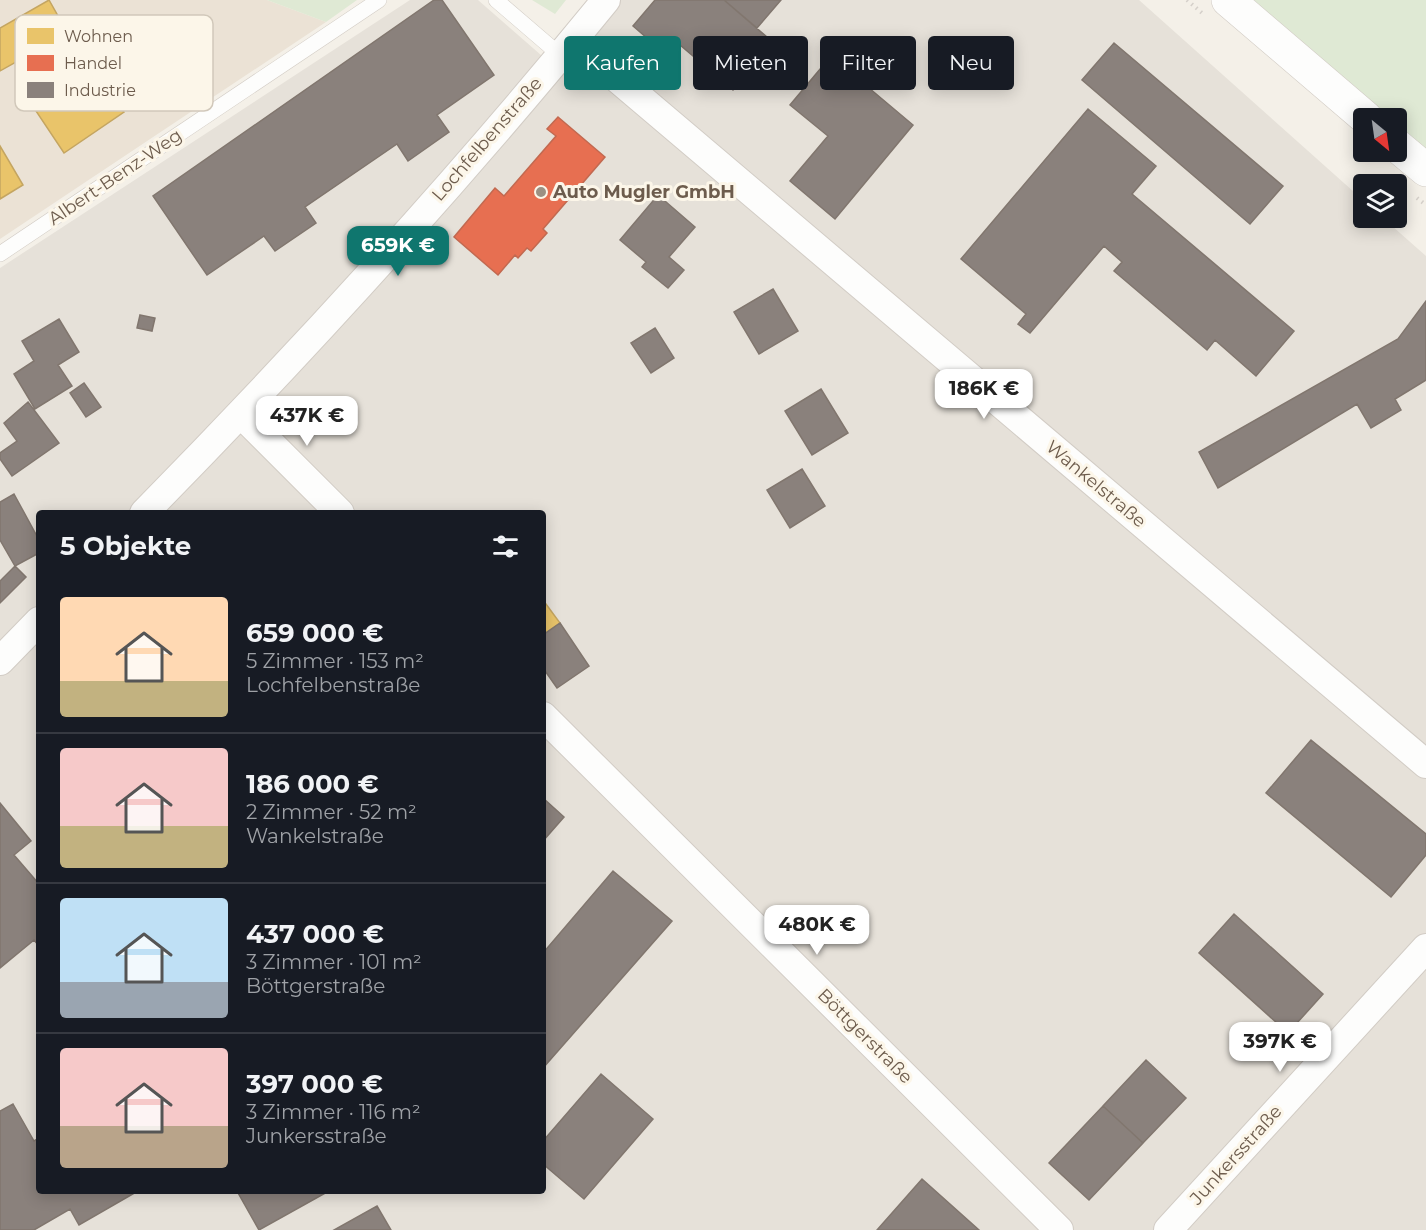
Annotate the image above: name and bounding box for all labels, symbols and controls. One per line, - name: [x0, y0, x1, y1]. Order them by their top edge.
- legend: [15, 15, 213, 111]
- text: Wohnen: [64, 27, 133, 46]
- chip: Kaufen: [564, 36, 681, 90]
- chip: Mieten: [693, 36, 808, 90]
- chip: Filter: [820, 36, 916, 90]
- chip: Neu: [928, 36, 1014, 90]
- text: Handel: [64, 54, 122, 73]
- street label: Lochfelbenstraße: [427, 72, 547, 205]
- text: Industrie: [64, 81, 136, 100]
- north arrow: [1353, 108, 1407, 162]
- map controls: [1353, 108, 1407, 228]
- street label: Albert-Benz-Weg: [44, 124, 186, 230]
- button: layers: [1353, 174, 1407, 228]
- place label: Auto Mugler GmbH: [552, 181, 735, 203]
- marker: Auto Mugler GmbH: [534, 185, 548, 199]
- pin: 659K €: [349, 226, 447, 277]
- text: 659K €: [361, 233, 435, 257]
- pin: 186K €: [935, 369, 1033, 420]
- text: 186K €: [949, 376, 1019, 400]
- pin: 437K €: [258, 396, 356, 447]
- text: 437K €: [270, 403, 344, 427]
- street label: Wankelstraße: [1041, 436, 1151, 532]
- text: 5 Objekte: [60, 530, 191, 562]
- icon: filters: [489, 530, 522, 563]
- text: 659 000 €: [246, 617, 383, 649]
- icon: home: [108, 621, 180, 693]
- text: 5 Zimmer · 153 m²: [246, 649, 424, 673]
- text: Lochfelbenstraße: [246, 673, 420, 697]
- text: 186 000 €: [246, 768, 379, 800]
- icon: home: [108, 772, 180, 844]
- text: 2 Zimmer · 52 m²: [246, 800, 417, 824]
- text: Wankelstraße: [246, 824, 384, 848]
- pin: 480K €: [768, 905, 866, 956]
- text: 480K €: [778, 912, 856, 936]
- text: 437 000 €: [246, 918, 384, 950]
- icon: home: [108, 922, 180, 994]
- text: 3 Zimmer · 101 m²: [246, 950, 422, 974]
- text: Böttgerstraße: [246, 974, 385, 998]
- street label: Böttgerstraße: [813, 984, 917, 1088]
- pin: 397K €: [1231, 1022, 1329, 1073]
- text: 397K €: [1243, 1029, 1317, 1053]
- text: 397 000 €: [246, 1068, 383, 1100]
- icon: home: [108, 1072, 180, 1144]
- text: 3 Zimmer · 116 m²: [246, 1100, 421, 1124]
- street label: Junkersstraße: [1185, 1101, 1287, 1210]
- text: Junkersstraße: [246, 1124, 387, 1148]

